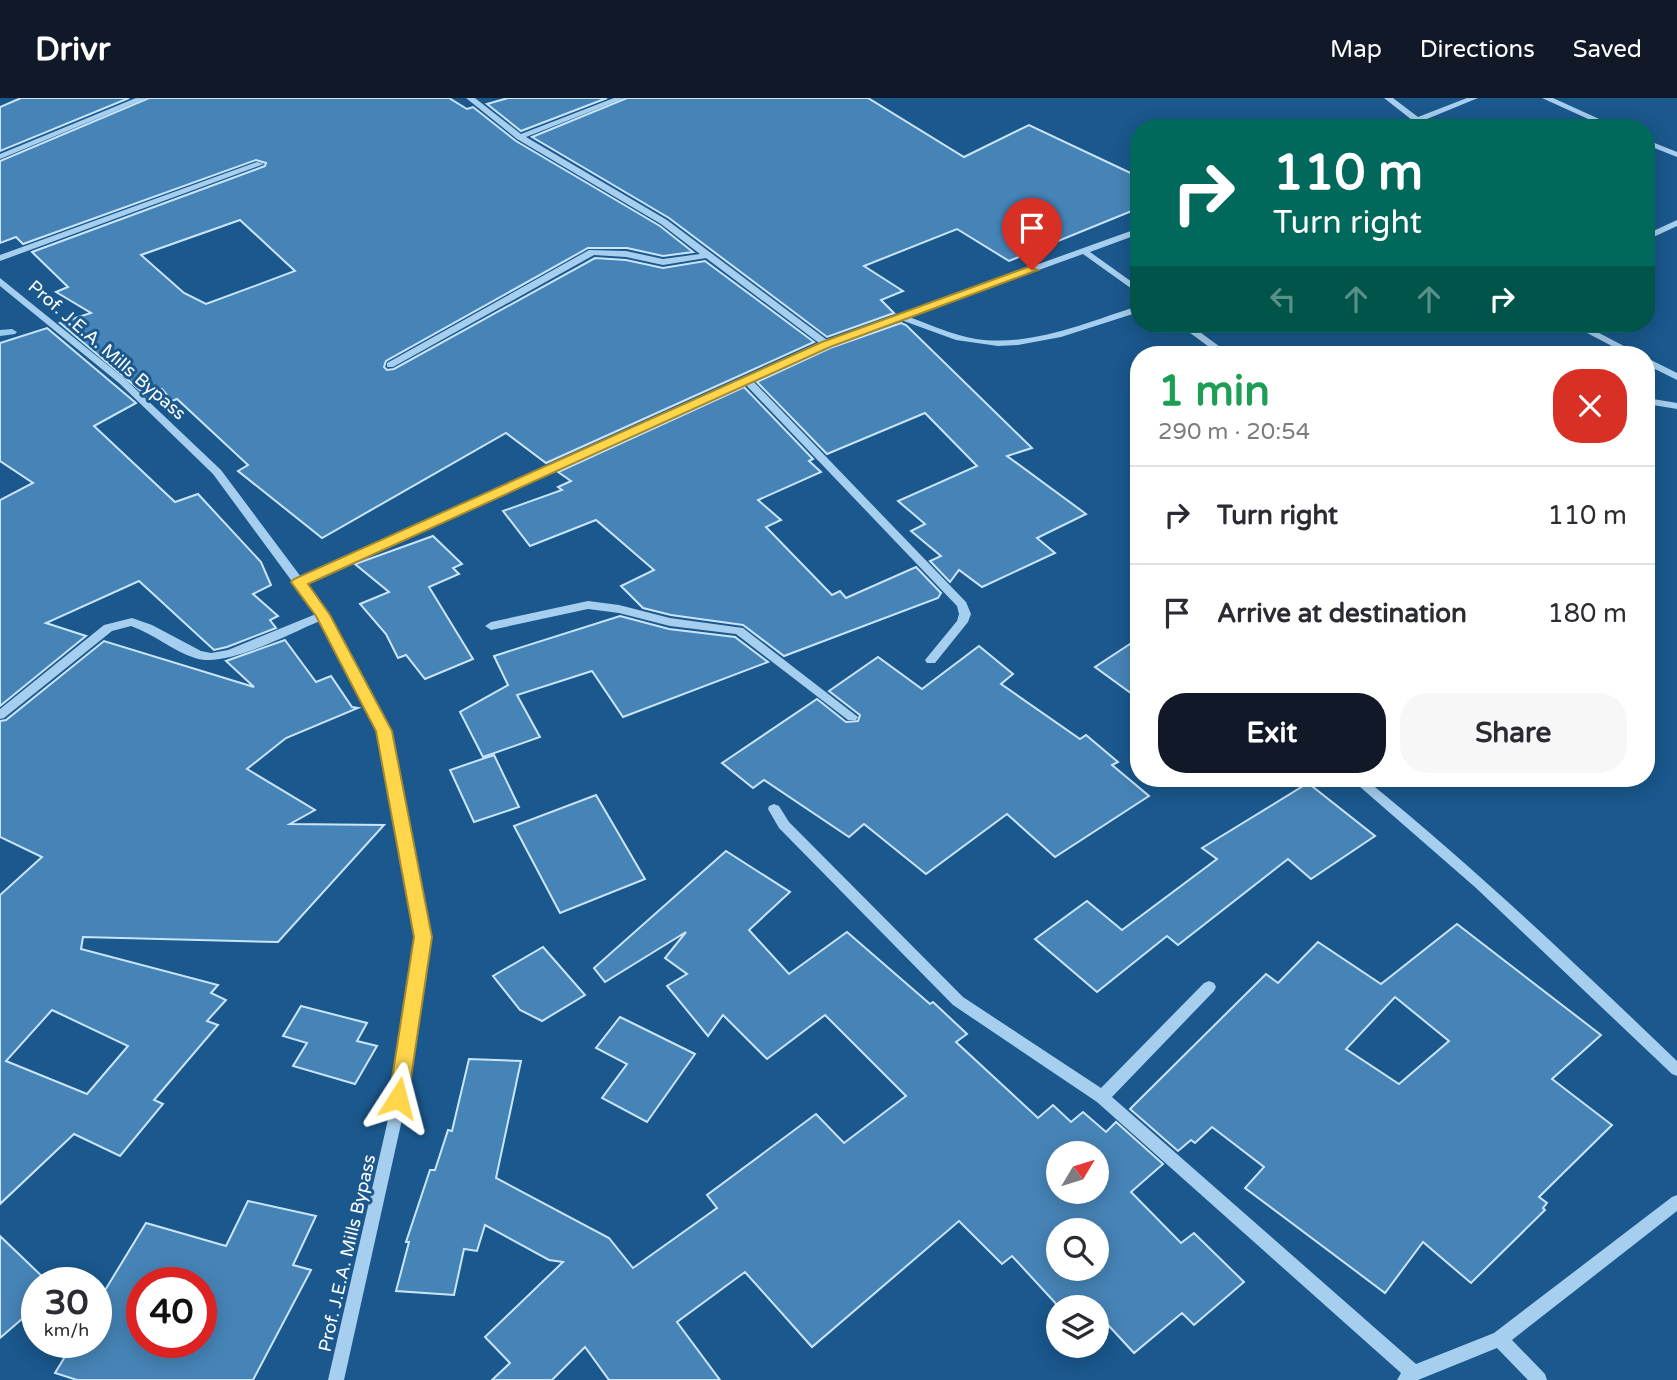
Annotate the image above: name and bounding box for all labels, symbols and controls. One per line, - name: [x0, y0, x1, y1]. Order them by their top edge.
- text: Drivr: [35, 30, 110, 69]
- text: Map: [1330, 35, 1382, 64]
- text: Directions: [1420, 35, 1535, 64]
- text: Saved: [1573, 35, 1642, 64]
- text: 110 m: [1273, 144, 1423, 203]
- icon: right: [1158, 147, 1249, 238]
- pin: [1002, 198, 1062, 270]
- text: Turn right: [1273, 204, 1422, 242]
- icon: arrive: [1013, 209, 1051, 247]
- street label: Prof. J.E.A. Mills Bypass: [24, 276, 190, 424]
- icon: left: [1264, 280, 1302, 318]
- icon: ahead: [1337, 280, 1375, 318]
- icon: ahead: [1410, 280, 1448, 318]
- icon: right: [1483, 280, 1521, 318]
- text: 1 min: [1158, 366, 1270, 417]
- button: close: [1553, 369, 1627, 443]
- text: 290 m · 20:54: [1158, 418, 1310, 446]
- icon: right: [1158, 496, 1196, 534]
- text: Turn right: [1217, 500, 1338, 531]
- text: 110 m: [1547, 500, 1627, 531]
- icon: arrive: [1158, 594, 1196, 632]
- text: Arrive at destination: [1217, 598, 1467, 629]
- text: 180 m: [1547, 598, 1627, 629]
- button: Exit: [1158, 693, 1386, 773]
- button: Share: [1400, 693, 1627, 773]
- position arrow: [361, 1061, 435, 1135]
- north arrow: [1046, 1141, 1110, 1204]
- map controls: [1046, 1141, 1109, 1358]
- street label: Prof. J.E.A. Mills Bypass: [314, 1152, 380, 1354]
- button: search: [1046, 1218, 1109, 1281]
- speed limit sign: 40: [126, 1267, 217, 1358]
- text: 30: [45, 1282, 88, 1324]
- button: layers: [1046, 1295, 1109, 1358]
- text: km/h: [44, 1319, 89, 1341]

